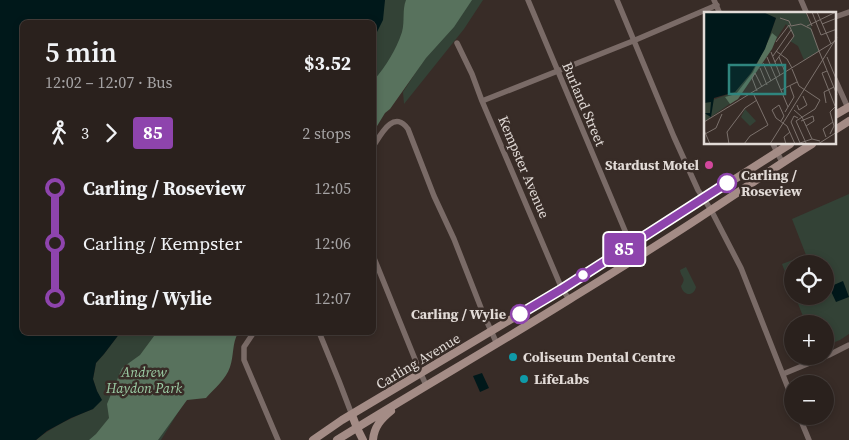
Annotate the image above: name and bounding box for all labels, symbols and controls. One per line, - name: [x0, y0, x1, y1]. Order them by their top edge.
- inset map: [704, 12, 836, 145]
- text: 5 min: [45, 33, 117, 71]
- text: $3.52: [304, 50, 351, 76]
- street label: Burland Street: [557, 59, 611, 149]
- text: 12:02 – 12:07 · Bus: [45, 71, 173, 93]
- street label: Kempster Avenue: [493, 113, 555, 221]
- icon: walk: [45, 119, 73, 147]
- icon: forward: [97, 119, 125, 147]
- text: 85: [143, 120, 163, 145]
- text: 3: [81, 122, 89, 144]
- text: 2 stops: [302, 122, 351, 144]
- place label: Stardust Motel: [605, 155, 699, 175]
- marker: Stardust Motel: [703, 159, 715, 171]
- place label: Carling / Roseview: [741, 165, 802, 201]
- marker: Carling / Roseview: [717, 173, 737, 193]
- text: Carling / Roseview: [83, 175, 246, 201]
- text: 12:05: [314, 177, 351, 199]
- text: Carling / Kempster: [83, 230, 242, 256]
- text: 12:06: [314, 232, 351, 254]
- line badge: 85: [602, 233, 646, 265]
- text: 85: [614, 236, 634, 261]
- map controls: [784, 255, 834, 425]
- button: locate: [784, 255, 834, 305]
- unlabelled marker: [576, 268, 590, 282]
- text: Carling / Wylie: [83, 285, 212, 311]
- text: 12:07: [314, 287, 351, 309]
- place label: Carling / Wylie: [411, 304, 506, 324]
- marker: Carling / Wylie: [510, 304, 530, 324]
- button: +: [784, 315, 834, 365]
- street label: Carling Avenue: [372, 328, 464, 394]
- place label: Coliseum Dental Centre: [523, 347, 675, 367]
- marker: Coliseum Dental Centre: [507, 351, 519, 363]
- park label: Andrew Haydon Park: [105, 362, 182, 398]
- place label: LifeLabs: [534, 369, 590, 389]
- marker: LifeLabs: [518, 373, 530, 385]
- button: −: [784, 375, 834, 425]

